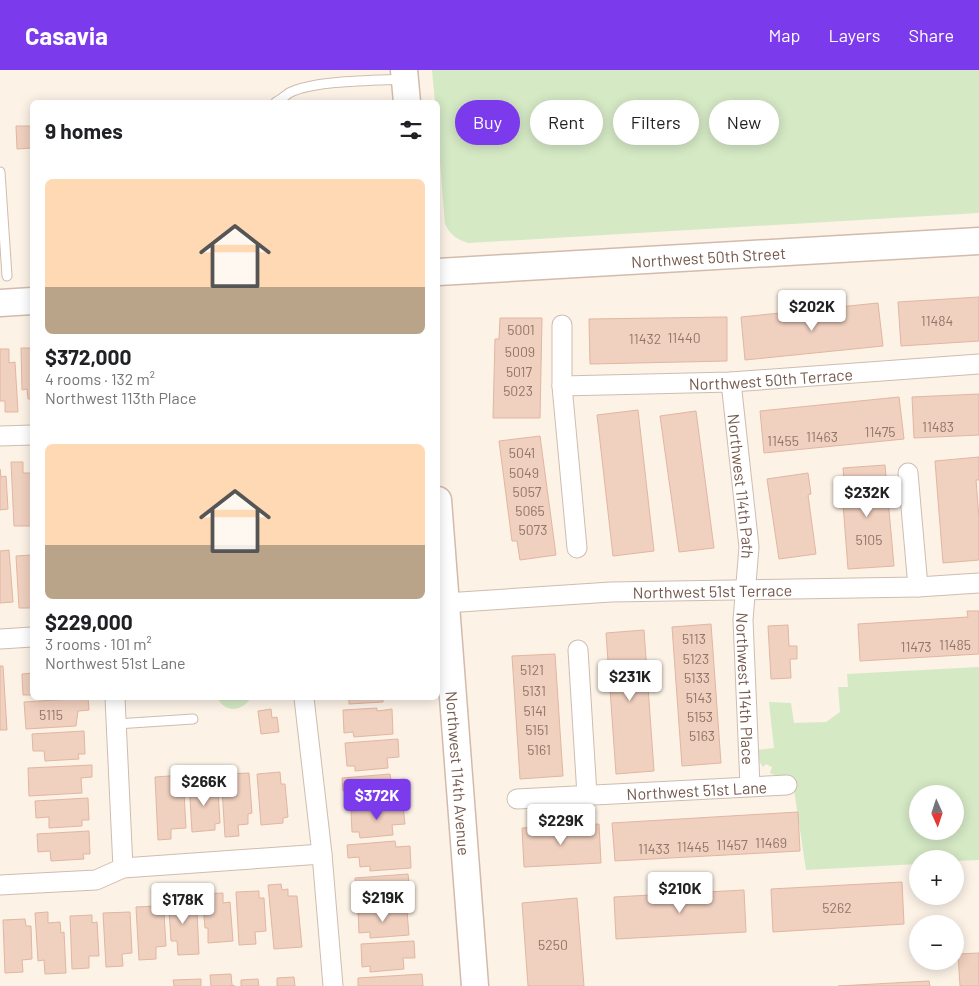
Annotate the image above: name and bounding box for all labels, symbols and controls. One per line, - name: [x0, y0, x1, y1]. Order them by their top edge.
- text: Casavia: [25, 21, 108, 50]
- text: Map: [768, 24, 800, 46]
- text: Layers: [828, 24, 881, 46]
- text: Share: [909, 24, 954, 46]
- chip: Buy: [455, 100, 520, 145]
- chip: Rent: [530, 100, 603, 145]
- chip: Filters: [613, 100, 699, 145]
- chip: New: [709, 100, 779, 145]
- icon: filters: [397, 116, 425, 144]
- text: 9 homes: [45, 118, 123, 143]
- icon: home: [190, 211, 280, 301]
- street label: Northwest 50th Street: [631, 243, 786, 270]
- pin: $202K: [777, 290, 847, 332]
- text: $202K: [789, 296, 835, 315]
- house number: 11484: [921, 312, 953, 329]
- house number: 5001: [507, 321, 535, 338]
- house number: 11440: [667, 329, 701, 346]
- house number: 11432: [629, 330, 661, 347]
- house number: 5009: [505, 343, 535, 360]
- text: $372,000: [45, 344, 131, 369]
- house number: 5017: [506, 363, 532, 380]
- street label: Northwest 50th Terrace: [689, 364, 854, 392]
- text: 4 rooms · 132 m²: [45, 369, 155, 388]
- house number: 5023: [503, 382, 533, 399]
- text: Northwest 113th Place: [45, 388, 197, 407]
- street label: Northwest 114th Path: [725, 413, 759, 560]
- house number: 11483: [922, 418, 954, 435]
- house number: 11475: [865, 423, 895, 440]
- house number: 11463: [806, 428, 838, 445]
- house number: 11455: [767, 432, 799, 449]
- house number: 5041: [509, 444, 535, 461]
- house number: 5049: [509, 464, 539, 481]
- icon: home: [190, 476, 280, 566]
- pin: $232K: [832, 476, 902, 518]
- text: $232K: [844, 482, 890, 501]
- house number: 5057: [513, 483, 542, 500]
- house number: 5065: [515, 502, 545, 519]
- house number: 5073: [519, 521, 547, 538]
- house number: 5105: [856, 531, 882, 548]
- street label: Northwest 51st Terrace: [632, 580, 792, 601]
- text: $229,000: [45, 609, 133, 634]
- street label: Northwest 114th Place: [733, 612, 759, 765]
- house number: 5113: [682, 630, 706, 647]
- text: 3 rooms · 101 m²: [45, 634, 152, 653]
- house number: 11485: [939, 636, 971, 653]
- house number: 11473: [901, 638, 931, 655]
- house number: 5123: [683, 650, 709, 667]
- text: Northwest 51st Lane: [45, 653, 186, 672]
- pin: $231K: [595, 660, 665, 702]
- house number: 5121: [520, 661, 544, 678]
- text: $231K: [609, 666, 651, 685]
- house number: 5133: [684, 669, 710, 686]
- house number: 5131: [522, 682, 546, 699]
- house number: 5143: [686, 689, 712, 706]
- street label: Northwest 114th Avenue: [443, 690, 475, 856]
- house number: 5141: [523, 702, 547, 719]
- house number: 5115: [39, 706, 63, 723]
- house number: 5153: [687, 708, 713, 725]
- house number: 5151: [525, 721, 549, 738]
- house number: 5163: [689, 727, 715, 744]
- house number: 5161: [527, 741, 551, 758]
- pin: $266K: [169, 764, 239, 807]
- text: $266K: [181, 771, 227, 790]
- street label: Northwest 51st Lane: [626, 777, 768, 803]
- pin: $372K: [342, 778, 412, 821]
- text: $372K: [355, 785, 399, 804]
- north arrow: [909, 785, 964, 840]
- map controls: [909, 785, 964, 970]
- pin: $229K: [526, 804, 596, 846]
- text: $229K: [538, 810, 584, 829]
- house number: 11469: [755, 834, 787, 851]
- house number: 11457: [716, 836, 748, 853]
- house number: 11445: [677, 838, 709, 855]
- house number: 11433: [638, 840, 670, 857]
- button: +: [909, 850, 964, 905]
- pin: $210K: [645, 872, 715, 914]
- text: $210K: [659, 878, 701, 897]
- pin: $219K: [348, 880, 418, 923]
- pin: $178K: [148, 882, 218, 925]
- text: $219K: [362, 887, 404, 906]
- text: $178K: [162, 889, 204, 908]
- house number: 5262: [822, 899, 852, 916]
- button: −: [909, 915, 964, 970]
- house number: 5250: [538, 936, 568, 953]

